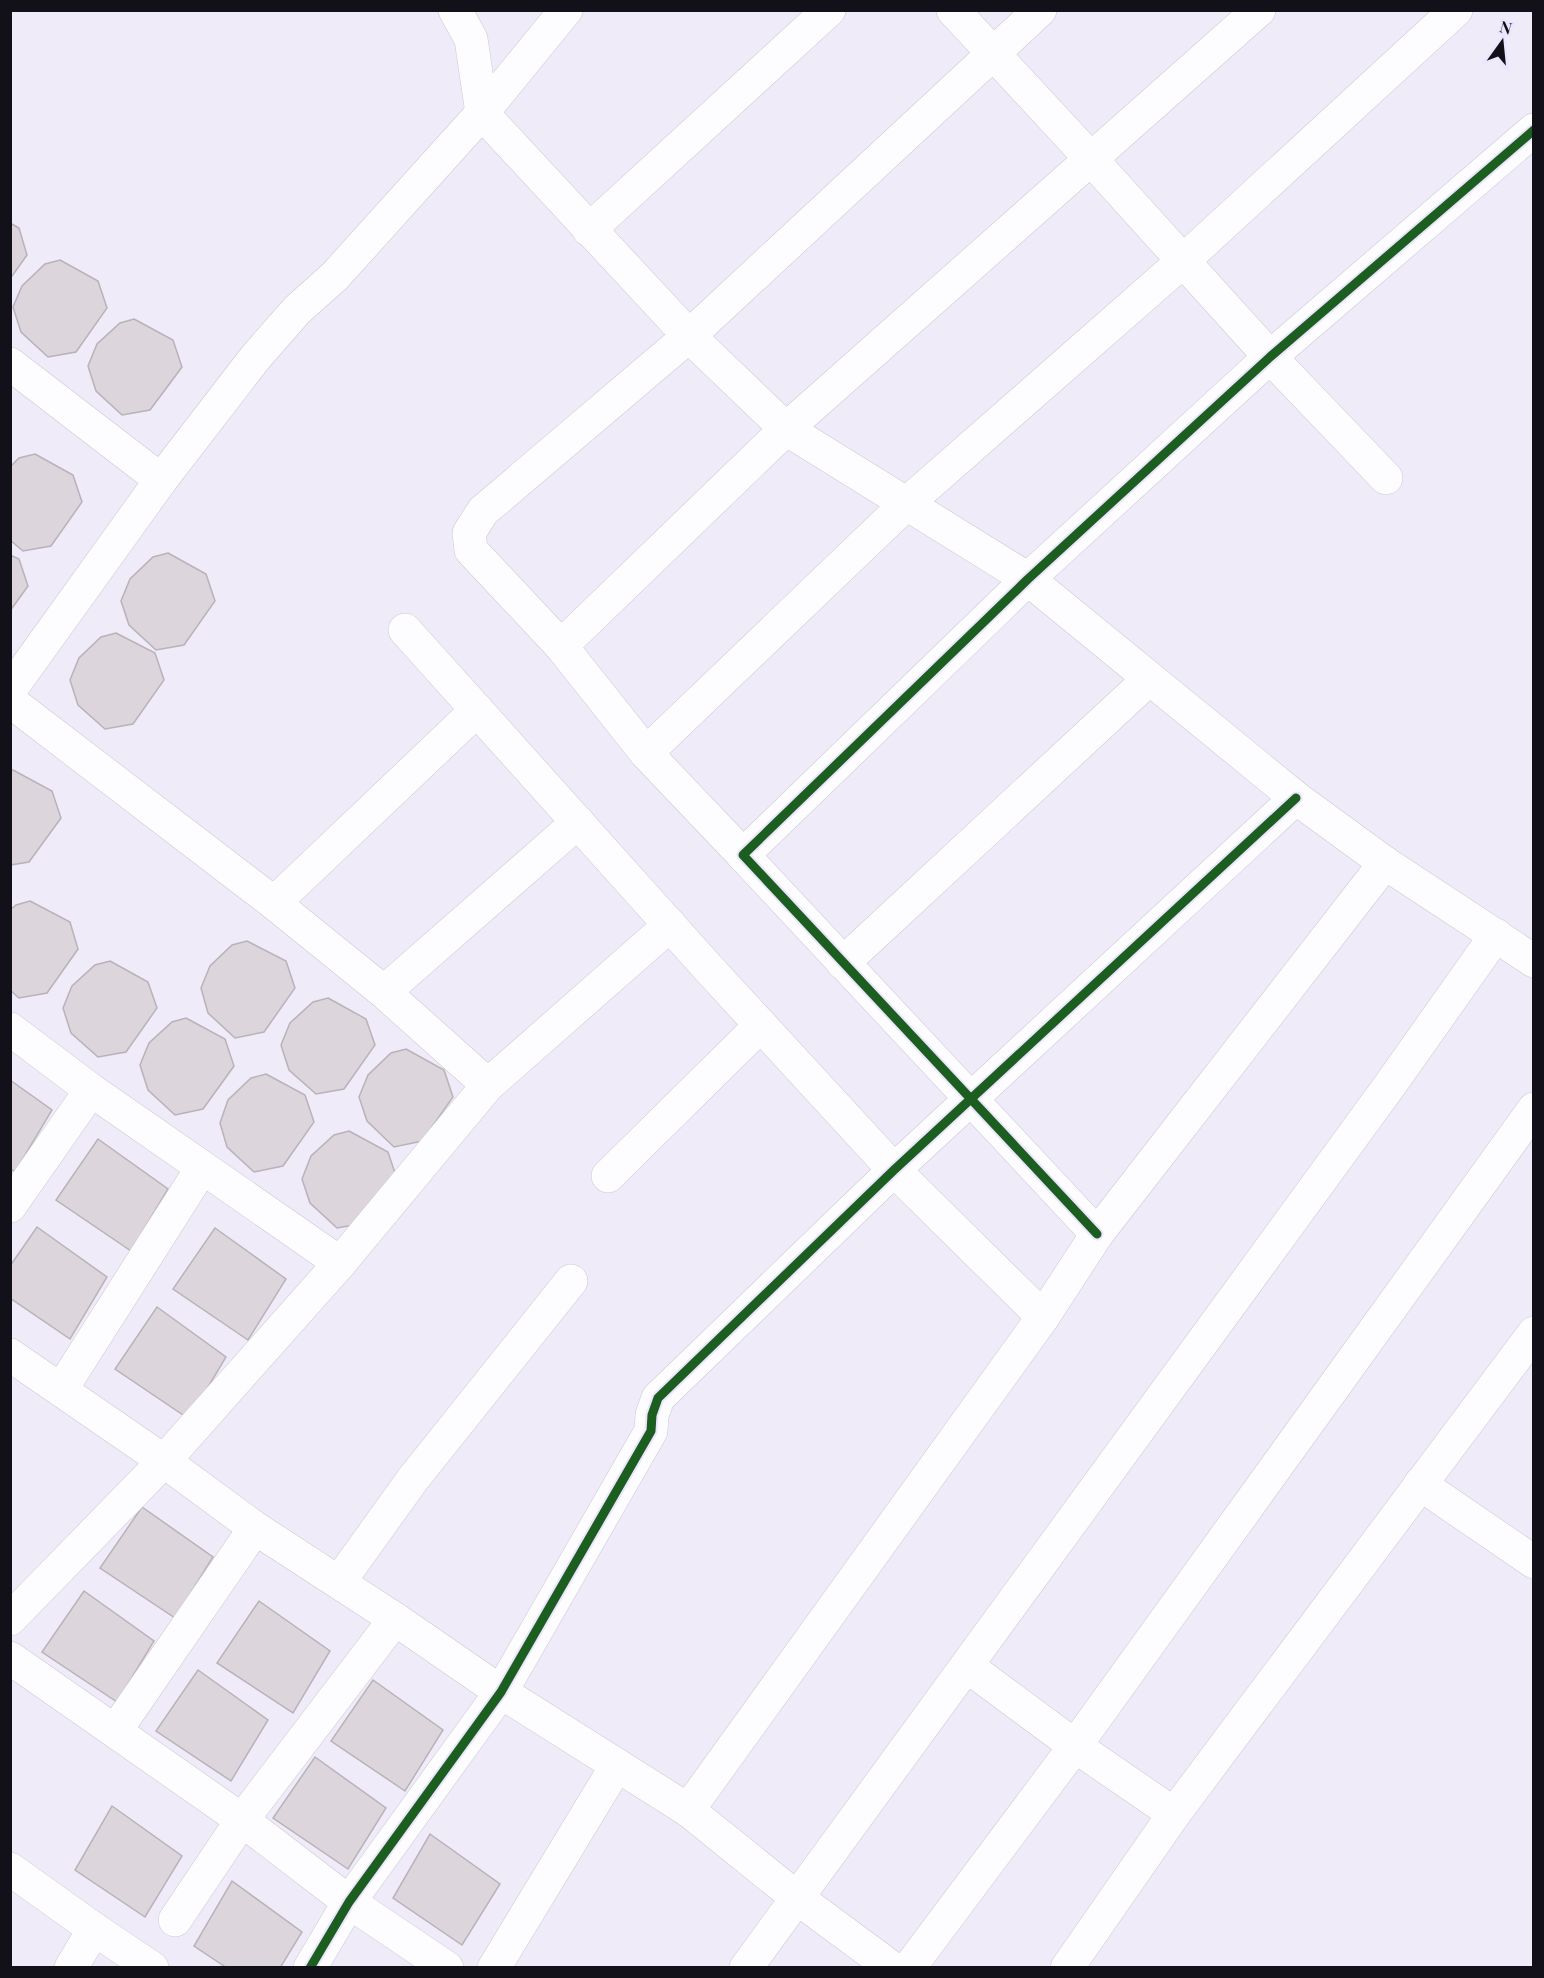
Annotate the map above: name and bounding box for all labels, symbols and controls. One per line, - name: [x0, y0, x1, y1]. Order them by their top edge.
- north arrow: [1472, 12, 1532, 72]
- text: N: [1498, 15, 1515, 39]

